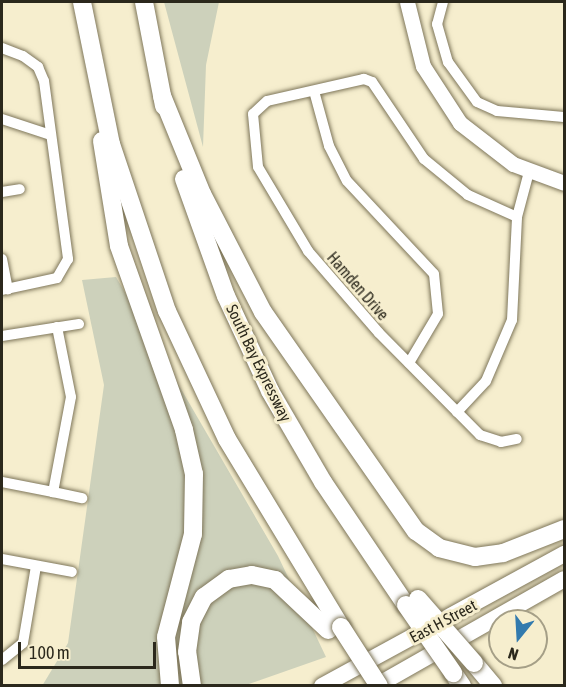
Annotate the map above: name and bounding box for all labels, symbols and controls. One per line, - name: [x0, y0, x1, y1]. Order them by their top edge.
- street label: Hamden Drive: [323, 248, 393, 324]
- street label: South Bay Expressway: [222, 301, 296, 425]
- street label: East H Street: [406, 595, 480, 647]
- north arrow: [488, 609, 548, 669]
- scale bar: [21, 630, 159, 668]
- text: 100 m: [29, 642, 70, 663]
- text: N: [506, 644, 520, 664]

